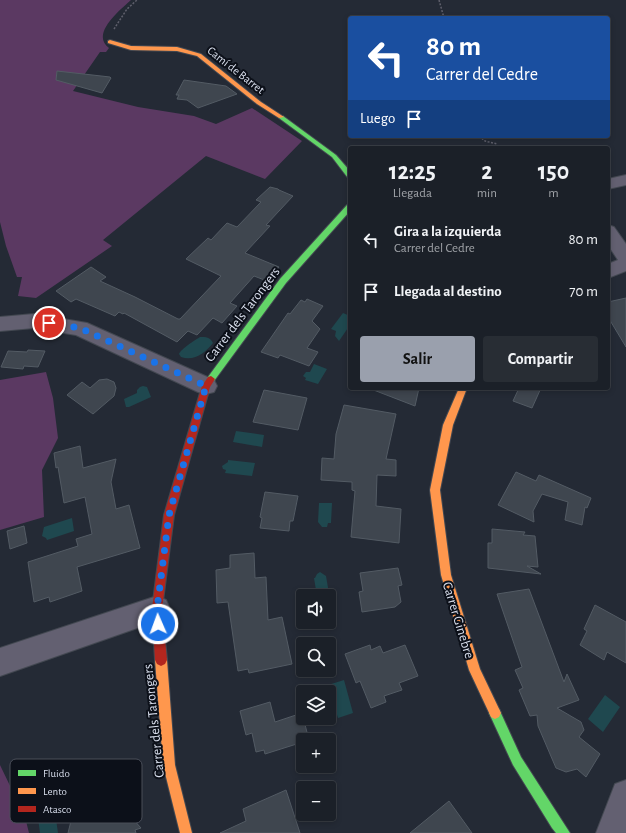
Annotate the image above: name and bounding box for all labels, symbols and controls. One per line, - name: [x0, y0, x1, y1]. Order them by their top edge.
- icon: left: [360, 32, 412, 84]
- text: 80 m: [426, 33, 481, 61]
- street label: Camí de Barret: [205, 44, 267, 96]
- text: Carrer del Cedre: [426, 66, 538, 84]
- icon: arrive: [403, 108, 425, 130]
- text: Luego: [360, 111, 395, 126]
- text: 12:25: [389, 160, 436, 184]
- text: 2: [481, 160, 492, 184]
- text: 150: [538, 160, 569, 184]
- text: Llegada: [393, 187, 432, 200]
- text: min: [477, 187, 497, 200]
- text: m: [548, 187, 559, 200]
- text: Gira a la izquierda: [394, 224, 501, 239]
- icon: left: [360, 229, 382, 251]
- text: 80 m: [568, 232, 598, 247]
- text: Carrer del Cedre: [394, 242, 475, 255]
- street label: Carrer dels Tarongers: [203, 265, 283, 364]
- icon: arrive: [360, 281, 382, 303]
- text: Llegada al destino: [394, 284, 502, 299]
- text: 70 m: [569, 284, 598, 299]
- pin: [32, 306, 66, 340]
- icon: arrive: [38, 312, 60, 334]
- button: Salir: [360, 336, 475, 382]
- button: Compartir: [483, 336, 598, 382]
- street label: Carrer Ginebre: [440, 580, 476, 660]
- map controls: [296, 589, 336, 821]
- button: sound: [296, 589, 336, 629]
- position arrow: [137, 603, 179, 645]
- button: search: [296, 637, 336, 677]
- street label: Carrer dels Tarongers: [141, 663, 167, 778]
- button: layers: [296, 685, 336, 725]
- button: +: [296, 733, 336, 773]
- legend: [10, 759, 142, 823]
- text: Fluido: [43, 768, 70, 779]
- button: −: [296, 781, 336, 821]
- text: Lento: [43, 786, 67, 797]
- text: Atasco: [43, 804, 71, 815]

